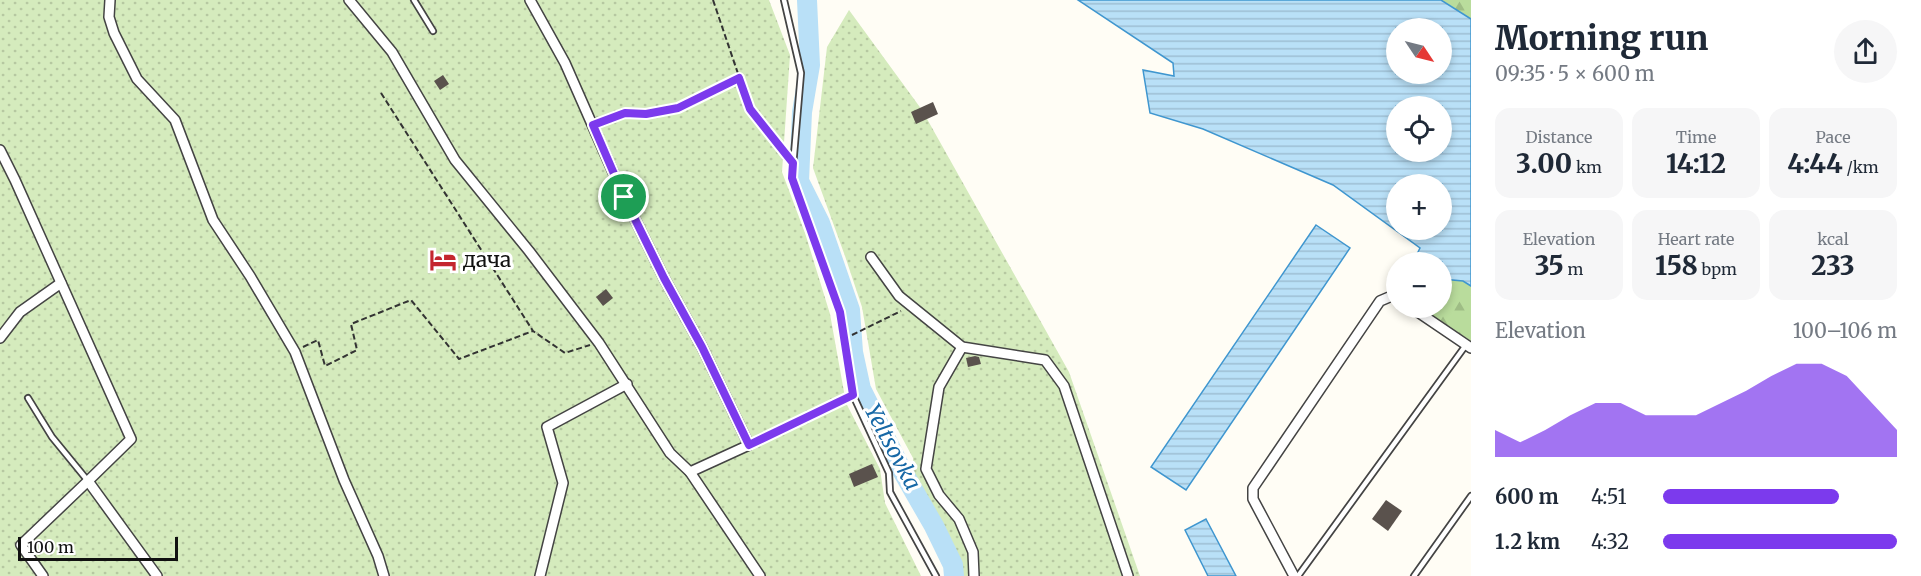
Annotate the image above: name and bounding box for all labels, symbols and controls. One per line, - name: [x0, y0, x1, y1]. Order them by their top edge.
- north arrow: [1386, 18, 1452, 84]
- map controls: [1386, 18, 1452, 318]
- text: Morning run: [1495, 18, 1708, 59]
- button: share: [1834, 20, 1897, 83]
- text: 09:35 · 5 × 600 m: [1495, 61, 1655, 86]
- button: locate: [1386, 96, 1452, 162]
- text: Distance: [1526, 127, 1592, 147]
- text: Time: [1676, 127, 1716, 147]
- text: Pace: [1816, 127, 1851, 147]
- text: 3.00: [1516, 147, 1572, 180]
- text: 14:12: [1666, 147, 1726, 180]
- text: 4:44: [1787, 147, 1843, 180]
- text: km: [1572, 157, 1602, 177]
- text: /km: [1843, 157, 1879, 177]
- pin: [598, 171, 649, 222]
- button: +: [1386, 174, 1452, 240]
- icon: arrive: [607, 180, 640, 213]
- text: Elevation: [1523, 229, 1595, 249]
- text: Heart rate: [1658, 229, 1734, 249]
- text: kcal: [1817, 229, 1849, 249]
- hotel icon: дача: [428, 245, 458, 275]
- place label: дача: [462, 246, 511, 273]
- text: 35: [1535, 249, 1564, 282]
- text: 158: [1655, 249, 1698, 282]
- text: 233: [1811, 249, 1855, 282]
- button: −: [1386, 252, 1452, 318]
- text: m: [1564, 259, 1583, 279]
- text: bpm: [1698, 259, 1737, 279]
- text: Elevation: [1495, 318, 1586, 343]
- text: 100–106 m: [1793, 318, 1897, 343]
- water label: Yeltsovka: [859, 399, 927, 495]
- text: 600 m: [1495, 484, 1559, 509]
- text: 4:51: [1591, 484, 1626, 509]
- text: 1.2 km: [1495, 529, 1560, 554]
- text: 4:32: [1591, 529, 1629, 554]
- scale bar: [18, 534, 178, 562]
- text: 100 m: [27, 537, 74, 557]

